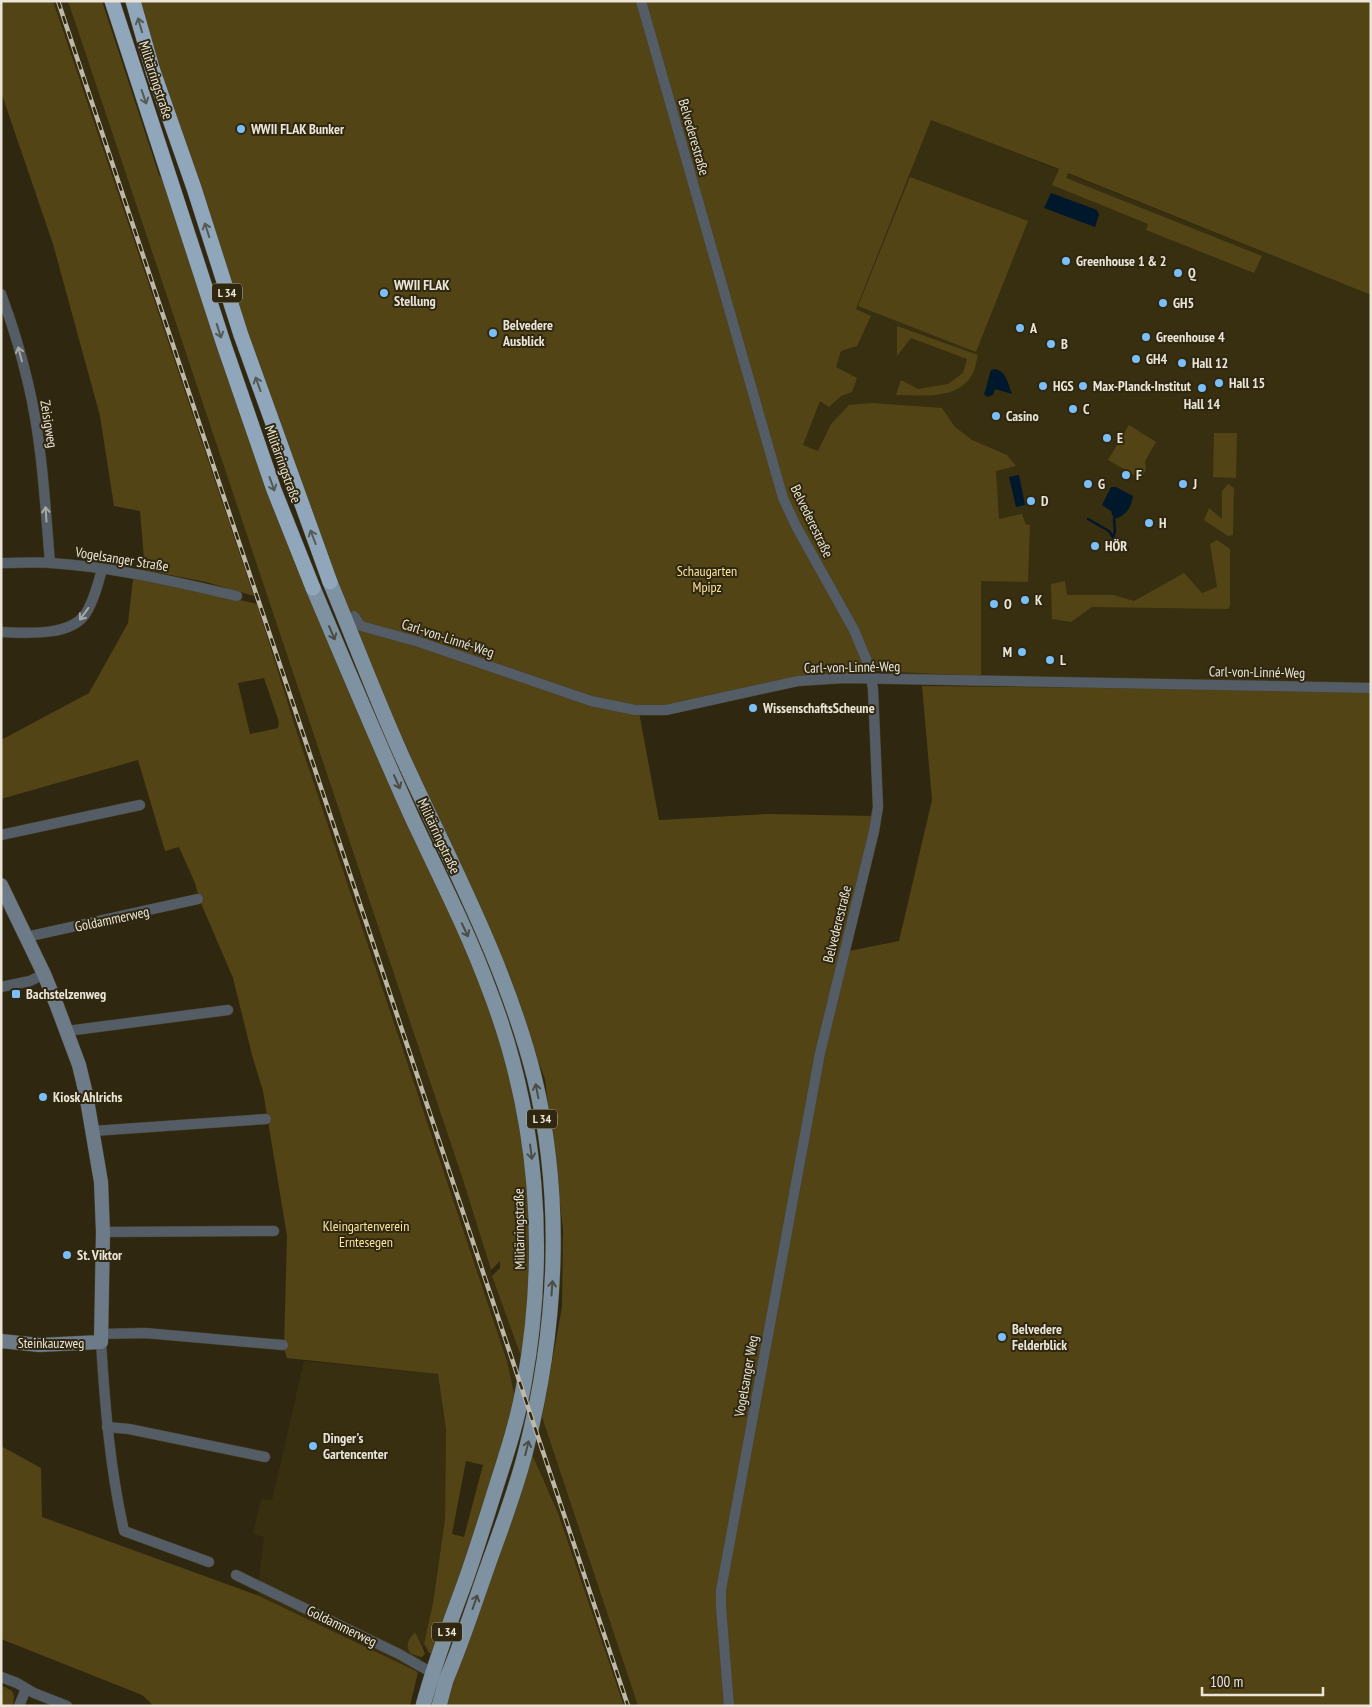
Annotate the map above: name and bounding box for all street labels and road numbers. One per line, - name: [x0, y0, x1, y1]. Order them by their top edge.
- street label: Militärringstraße: [135, 39, 177, 122]
- street label: Belvederestraße: [674, 97, 714, 178]
- road number: L 34: [212, 284, 242, 302]
- street label: Zeisigweg: [36, 399, 62, 449]
- street label: Militärringstraße: [261, 423, 305, 505]
- street label: Belvederestraße: [787, 482, 837, 561]
- street label: Vogelsanger Straße: [73, 543, 170, 575]
- street label: Carl-von-Linné-Weg: [399, 615, 497, 661]
- street label: Carl-von-Linné-Weg: [804, 657, 900, 677]
- street label: Carl-von-Linné-Weg: [1209, 662, 1305, 682]
- street label: Militärringstraße: [414, 795, 464, 877]
- street label: Belvederestraße: [819, 883, 855, 964]
- street label: Goldammerweg: [73, 902, 151, 936]
- road number: L 34: [527, 1110, 557, 1128]
- street label: Militärringstraße: [509, 1188, 529, 1270]
- street label: Steinkauzweg: [18, 1334, 84, 1352]
- street label: Vogelsanger Weg: [730, 1334, 762, 1419]
- street label: Goldammerweg: [304, 1601, 380, 1651]
- road number: L 34: [432, 1622, 462, 1641]

